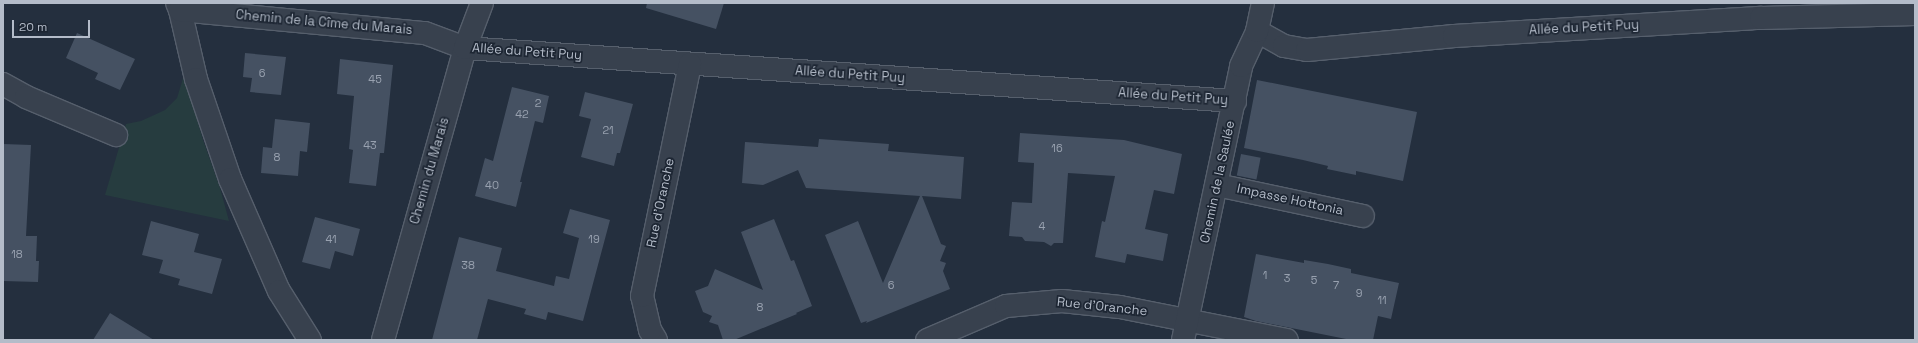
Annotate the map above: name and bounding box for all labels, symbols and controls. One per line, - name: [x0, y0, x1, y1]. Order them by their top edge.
- street label: Chemin de la Cîme du Marais: [235, 7, 413, 39]
- scale bar: [14, 12, 92, 38]
- street label: Allée du Petit Puy: [1529, 17, 1639, 39]
- text: 20 m: [19, 19, 47, 35]
- street label: Allée du Petit Puy: [471, 40, 583, 64]
- street label: Allée du Petit Puy: [794, 63, 906, 87]
- house number: 6: [259, 66, 265, 80]
- house number: 45: [368, 72, 382, 86]
- street label: Allée du Petit Puy: [1117, 85, 1229, 109]
- house number: 2: [535, 96, 541, 110]
- house number: 42: [515, 107, 529, 121]
- street label: Chemin du Marais: [407, 116, 453, 226]
- street label: Chemin de la Saulée: [1197, 119, 1239, 245]
- house number: 21: [602, 123, 614, 137]
- house number: 43: [363, 138, 377, 152]
- house number: 16: [1051, 141, 1063, 155]
- house number: 8: [274, 150, 280, 164]
- street label: Rue d'Oranche: [644, 157, 678, 249]
- house number: 40: [485, 178, 499, 192]
- street label: Impasse Hottonia: [1235, 181, 1345, 219]
- house number: 4: [1039, 219, 1045, 233]
- house number: 41: [325, 232, 337, 246]
- house number: 19: [588, 232, 600, 246]
- house number: 18: [11, 247, 23, 261]
- house number: 38: [461, 258, 475, 272]
- house number: 1: [1263, 268, 1267, 282]
- house number: 3: [1284, 271, 1290, 285]
- house number: 5: [1311, 273, 1317, 287]
- house number: 6: [888, 278, 894, 292]
- house number: 7: [1333, 278, 1339, 292]
- house number: 9: [1356, 286, 1362, 300]
- house number: 11: [1377, 293, 1387, 307]
- street label: Rue d'Oranche: [1056, 294, 1148, 320]
- house number: 8: [757, 300, 763, 314]

